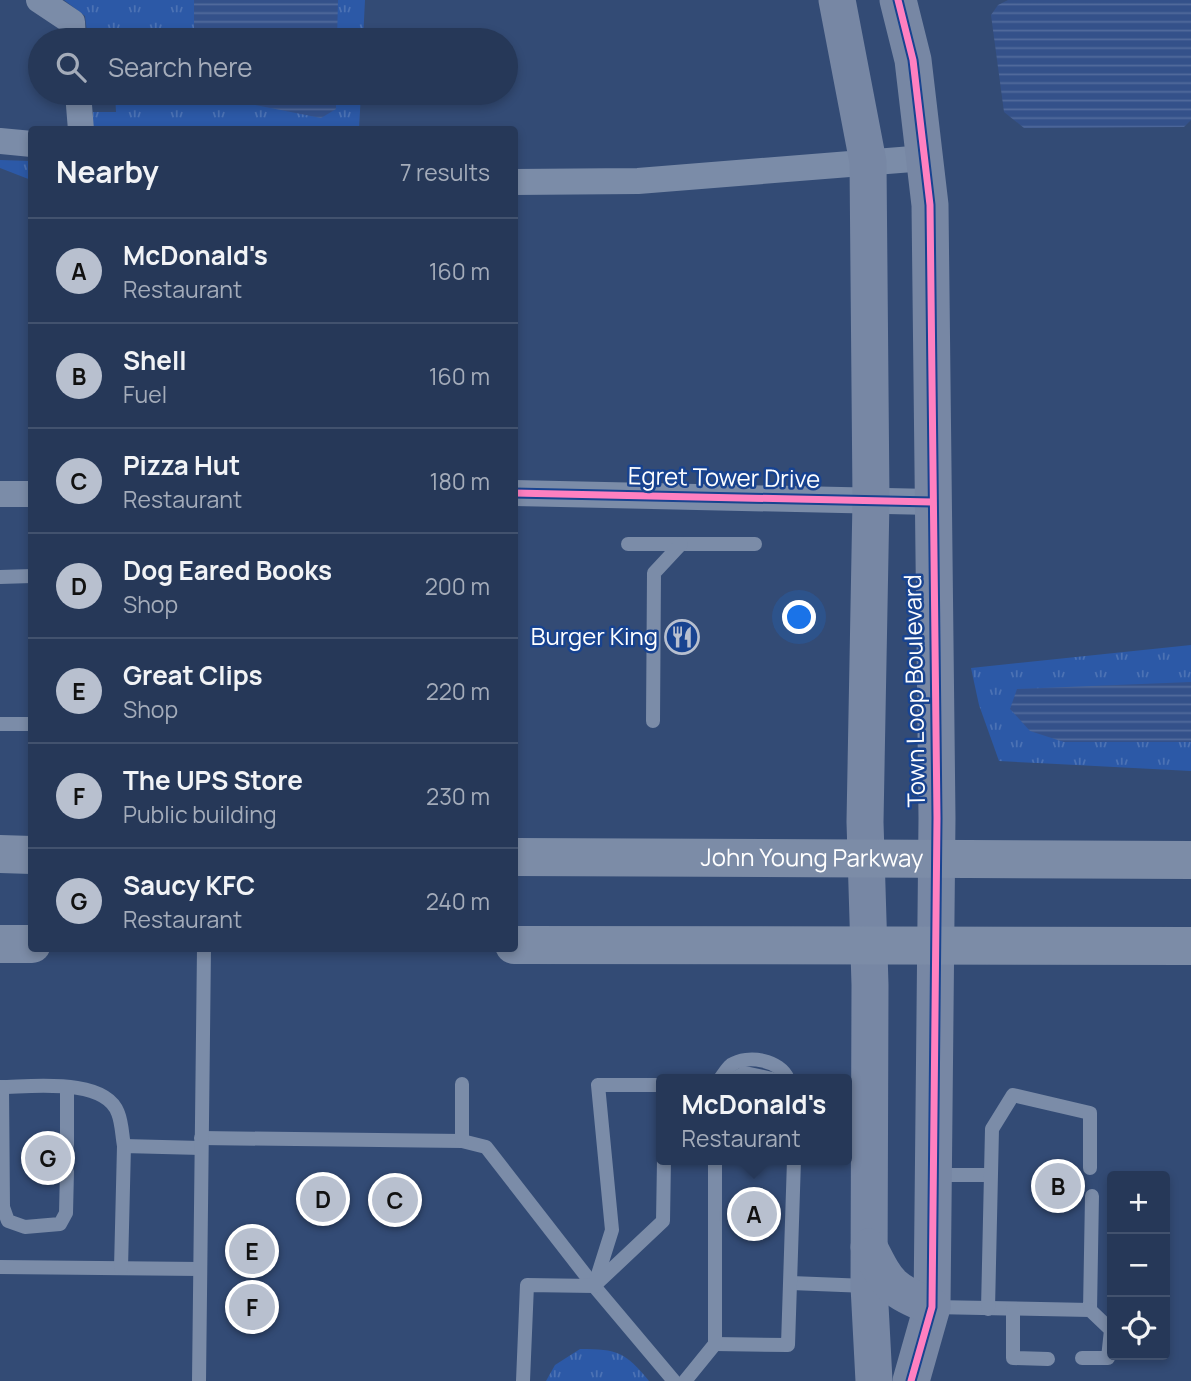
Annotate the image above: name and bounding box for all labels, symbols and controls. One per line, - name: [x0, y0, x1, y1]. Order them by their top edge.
- search box: [28, 28, 518, 105]
- icon: search: [52, 48, 90, 86]
- text: Search here: [108, 49, 253, 85]
- text: Nearby: [56, 151, 159, 192]
- text: 7 results: [400, 156, 490, 188]
- text: McDonald's: [123, 237, 268, 273]
- text: A: [71, 255, 87, 287]
- text: 160 m: [429, 255, 490, 287]
- text: Restaurant: [123, 273, 242, 305]
- text: Shell: [123, 342, 187, 378]
- text: B: [72, 360, 86, 392]
- text: 160 m: [429, 360, 490, 392]
- text: Fuel: [123, 378, 167, 410]
- text: Pizza Hut: [123, 447, 240, 483]
- street label: Egret Tower Drive: [628, 458, 820, 495]
- text: C: [71, 465, 88, 497]
- text: 180 m: [430, 465, 490, 497]
- text: Restaurant: [123, 483, 242, 515]
- text: Dog Eared Books: [123, 552, 332, 588]
- text: D: [71, 570, 87, 602]
- text: 200 m: [425, 570, 490, 602]
- street label: Town Loop Boulevard: [895, 574, 932, 808]
- text: Shop: [123, 588, 178, 620]
- your location: [782, 600, 816, 634]
- restaurant icon: Burger King: [663, 618, 701, 656]
- place label: Burger King: [531, 619, 658, 652]
- text: Great Clips: [123, 657, 263, 693]
- text: E: [72, 675, 86, 707]
- text: 220 m: [426, 675, 490, 707]
- text: Shop: [123, 693, 178, 725]
- text: The UPS Store: [123, 762, 303, 798]
- text: F: [73, 780, 85, 812]
- text: 230 m: [426, 780, 490, 812]
- text: Public building: [123, 798, 277, 830]
- street label: John Young Parkway: [701, 840, 924, 874]
- text: Saucy KFC: [123, 867, 255, 903]
- text: G: [71, 885, 87, 917]
- text: 240 m: [426, 885, 490, 917]
- text: Restaurant: [123, 903, 242, 935]
- popup: [656, 1074, 852, 1165]
- text: McDonald's: [682, 1086, 826, 1122]
- text: Restaurant: [682, 1122, 801, 1154]
- pin: G: [25, 1132, 71, 1184]
- pin: B: [1035, 1160, 1081, 1212]
- map controls: [1107, 1171, 1170, 1360]
- button: +: [1107, 1171, 1170, 1234]
- pin: D: [300, 1173, 346, 1225]
- pin: C: [372, 1174, 418, 1226]
- pin: A: [731, 1188, 777, 1240]
- pin: E: [229, 1225, 275, 1277]
- button: −: [1107, 1234, 1170, 1297]
- pin: F: [229, 1281, 275, 1333]
- button: locate: [1107, 1297, 1170, 1360]

